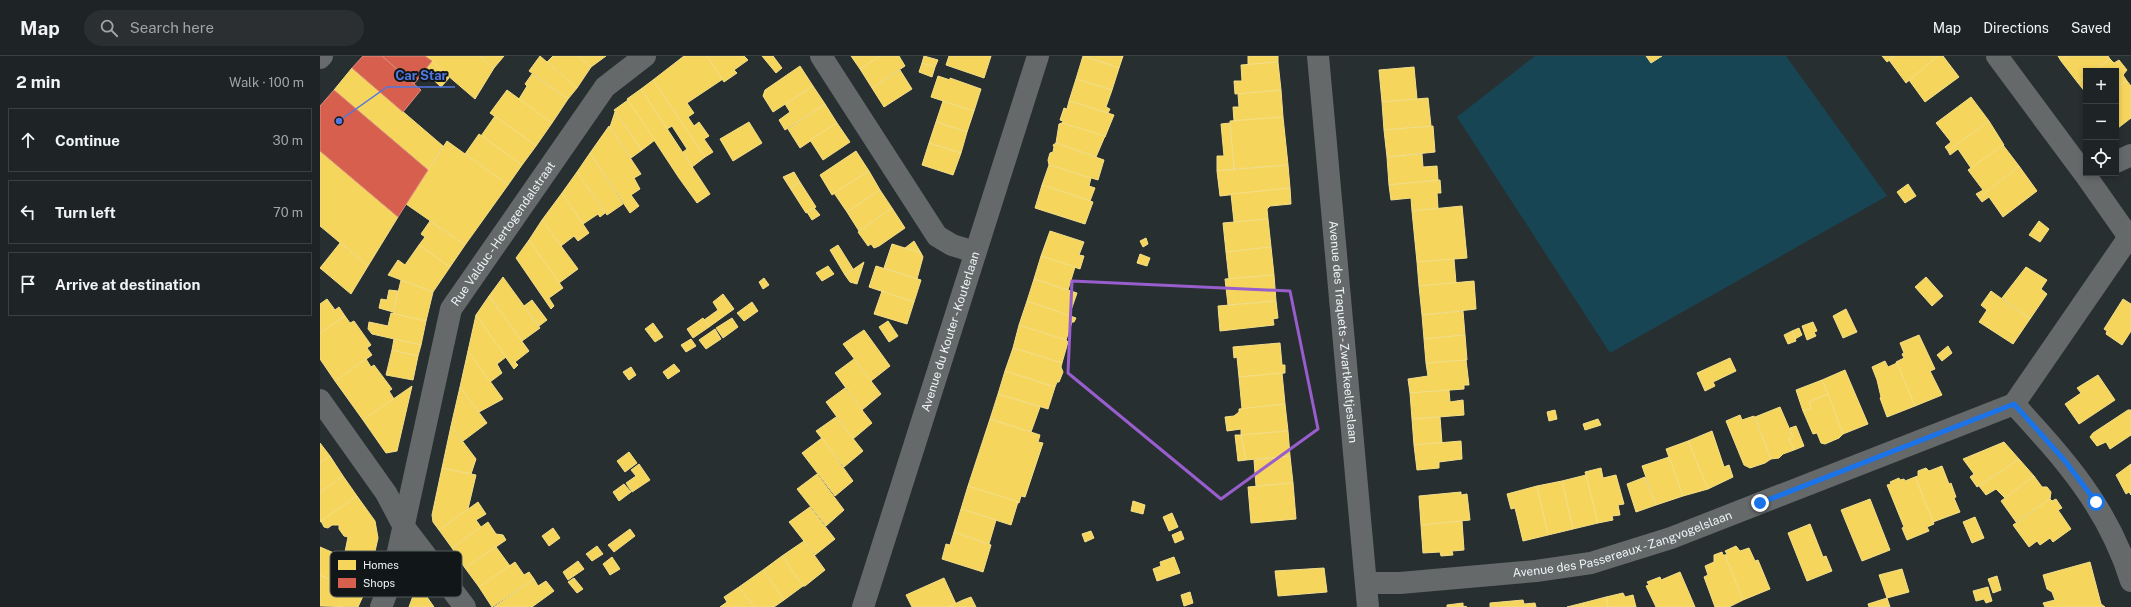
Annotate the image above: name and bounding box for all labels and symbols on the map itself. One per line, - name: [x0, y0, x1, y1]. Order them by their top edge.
- callout: Car Star: [387, 62, 455, 87]
- text: Car Star: [395, 68, 448, 83]
- street label: Rue Valduc - Hertogendalstraat: [448, 159, 558, 309]
- street label: Avenue des Traquets - Zwartkeeltjeslaan: [1326, 220, 1360, 444]
- street label: Avenue du Kouter - Kouterlaan: [919, 250, 982, 413]
- route start: [2087, 493, 2105, 511]
- route end: [1751, 494, 1769, 512]
- street label: Avenue des Passereaux - Zangvogelslaan: [1512, 508, 1734, 580]
- legend: [330, 551, 462, 597]
- text: Homes: [363, 559, 399, 571]
- text: Shops: [363, 577, 395, 589]

